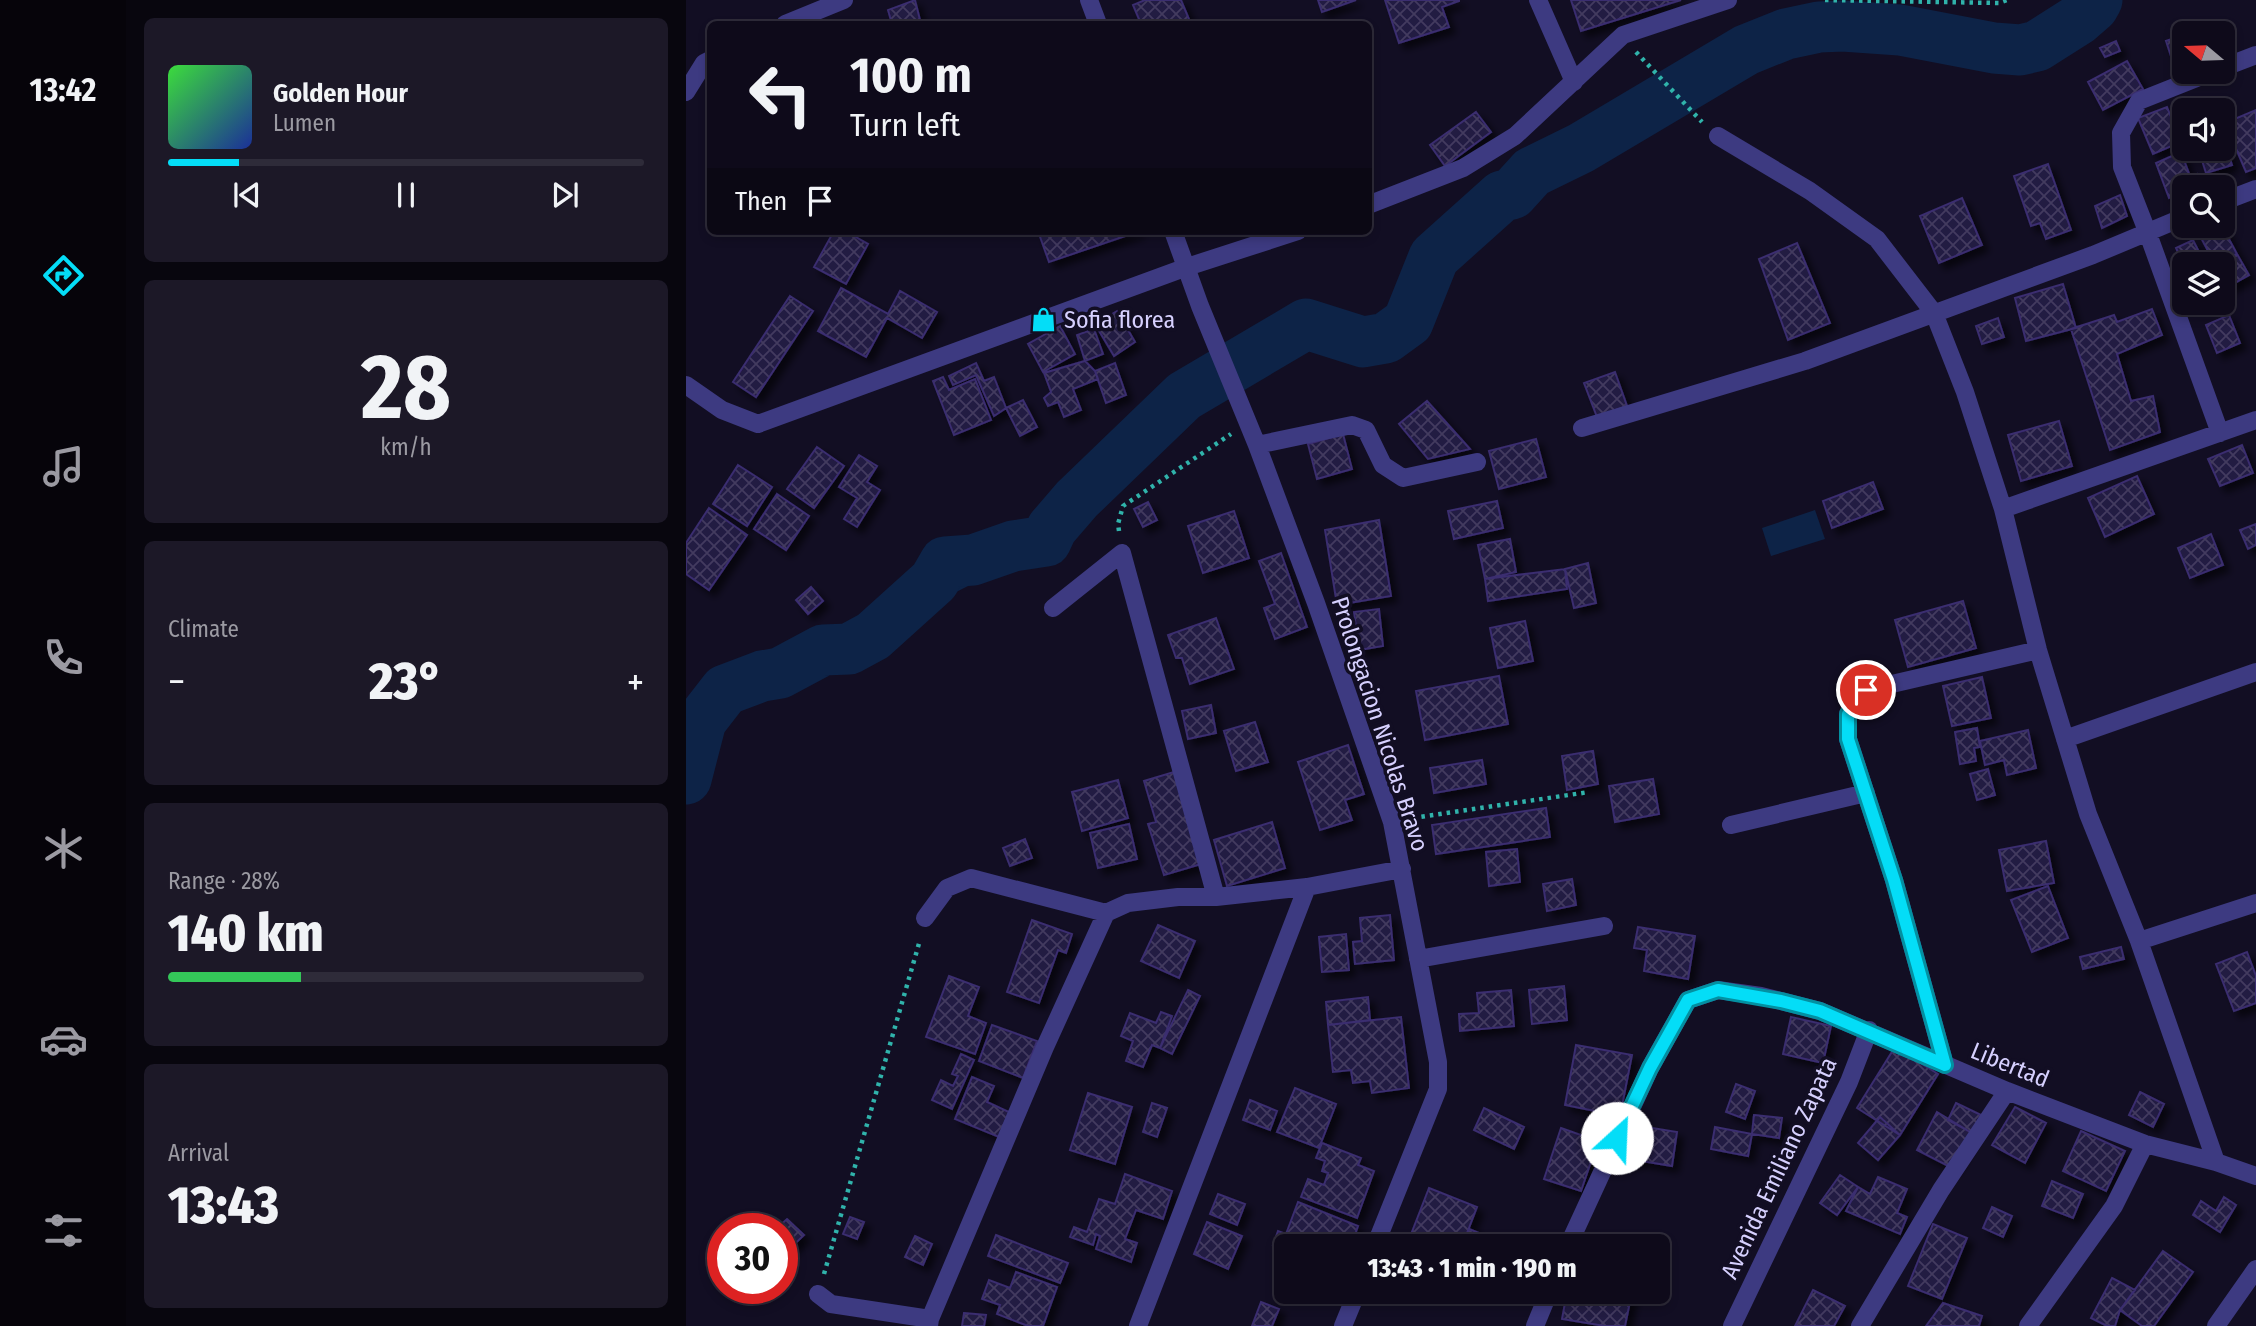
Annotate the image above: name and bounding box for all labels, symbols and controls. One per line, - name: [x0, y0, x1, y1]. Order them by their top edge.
- north arrow: [2172, 21, 2235, 84]
- map controls: [2172, 21, 2235, 315]
- text: 100 m: [850, 46, 972, 105]
- icon: left: [735, 49, 826, 140]
- text: 13:42: [30, 71, 96, 109]
- text: Golden Hour: [273, 78, 408, 109]
- button: sound: [2172, 98, 2235, 161]
- text: Turn left: [850, 106, 960, 144]
- text: Lumen: [273, 109, 336, 137]
- button: search: [2172, 175, 2235, 238]
- icon: previous: [228, 176, 266, 214]
- icon: pause: [387, 176, 425, 214]
- icon: next: [546, 176, 584, 214]
- icon: arrive: [801, 182, 839, 220]
- text: Then: [735, 186, 787, 217]
- icon: directions: [39, 251, 88, 300]
- button: layers: [2172, 252, 2235, 315]
- shop icon: Sofia florea: [1030, 306, 1058, 334]
- place label: Sofia florea: [1064, 306, 1175, 334]
- text: 28: [361, 333, 451, 442]
- text: km/h: [380, 433, 432, 461]
- icon: music: [39, 442, 88, 491]
- street label: Prolongacion Nicolas Bravo: [1326, 593, 1434, 855]
- text: Climate: [168, 615, 239, 643]
- icon: phone: [39, 633, 88, 682]
- text: 23°: [369, 650, 443, 713]
- text: −: [168, 659, 185, 705]
- text: +: [627, 659, 644, 705]
- pin: [1836, 660, 1896, 720]
- icon: arrive: [1847, 671, 1885, 709]
- icon: climate: [39, 824, 88, 873]
- text: Range · 28%: [168, 867, 280, 895]
- text: 140 km: [168, 902, 324, 965]
- icon: car: [39, 1015, 88, 1064]
- street label: Libertad: [1967, 1037, 2053, 1093]
- street label: Avenida Emiliano Zapata: [1715, 1053, 1843, 1283]
- position arrow: [1580, 1101, 1654, 1175]
- text: Arrival: [168, 1139, 229, 1167]
- text: 13:43: [168, 1174, 279, 1237]
- icon: filters: [39, 1206, 88, 1255]
- speed limit sign: 30: [707, 1213, 798, 1304]
- text: 13:43 · 1 min · 190 m: [1367, 1253, 1577, 1284]

